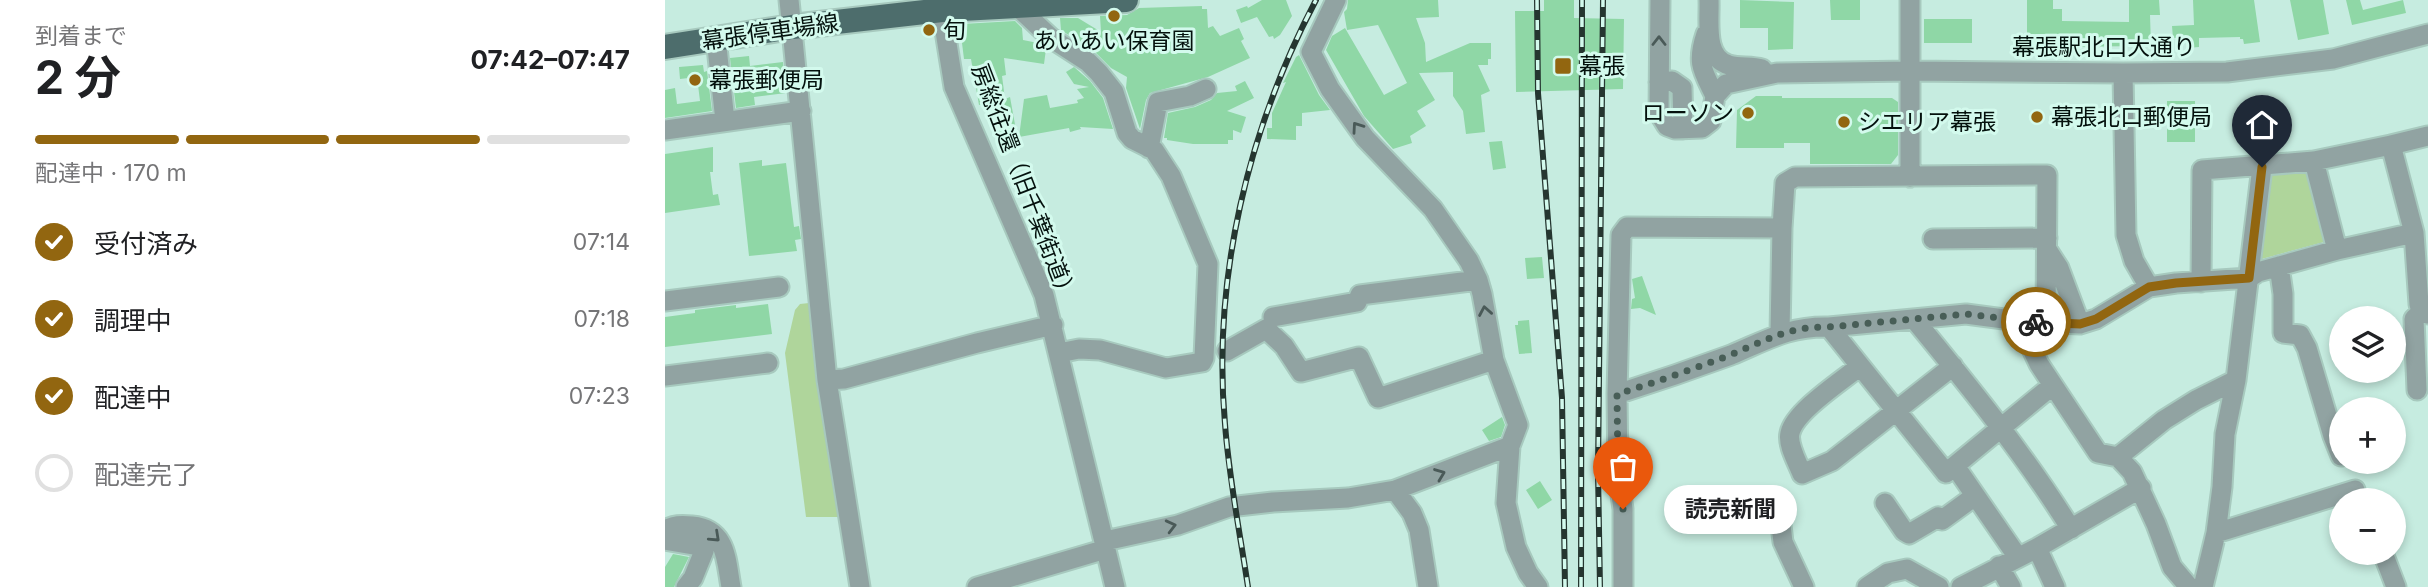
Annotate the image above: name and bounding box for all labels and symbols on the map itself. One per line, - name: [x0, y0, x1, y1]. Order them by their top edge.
- marker: あいあい保育園: [1106, 8, 1122, 24]
- street label: 幕張停車場線: [700, 9, 840, 55]
- place label: 旬: [943, 16, 966, 44]
- marker: 旬: [921, 22, 937, 38]
- place label: あいあい保育園: [1034, 27, 1195, 55]
- street label: 幕張駅北口大通り: [2012, 33, 2196, 61]
- one-way arrow: [1651, 35, 1667, 46]
- place label: 幕張: [1579, 52, 1625, 80]
- marker: 幕張: [1553, 56, 1573, 76]
- street label: 房総往還（旧千葉街道）: [966, 60, 1082, 306]
- place label: 幕張郵便局: [709, 66, 824, 94]
- marker: 幕張郵便局: [687, 72, 703, 88]
- pin: [2232, 95, 2292, 167]
- place label: ローソン: [1642, 99, 1734, 127]
- place label: 幕張北口郵便局: [2051, 103, 2212, 131]
- marker: ローソン: [1740, 105, 1756, 121]
- place label: シエリア幕張: [1858, 108, 1996, 136]
- marker: 幕張北口郵便局: [2029, 109, 2045, 125]
- marker: シエリア幕張: [1836, 114, 1852, 130]
- one-way arrow: [1353, 122, 1365, 135]
- courier: [2001, 287, 2071, 357]
- one-way arrow: [1478, 305, 1493, 317]
- pin: [1593, 437, 1653, 509]
- one-way arrow: [1434, 468, 1446, 482]
- callout: 読売新聞: [1665, 484, 1798, 534]
- one-way arrow: [1165, 520, 1177, 534]
- one-way arrow: [707, 529, 720, 541]

